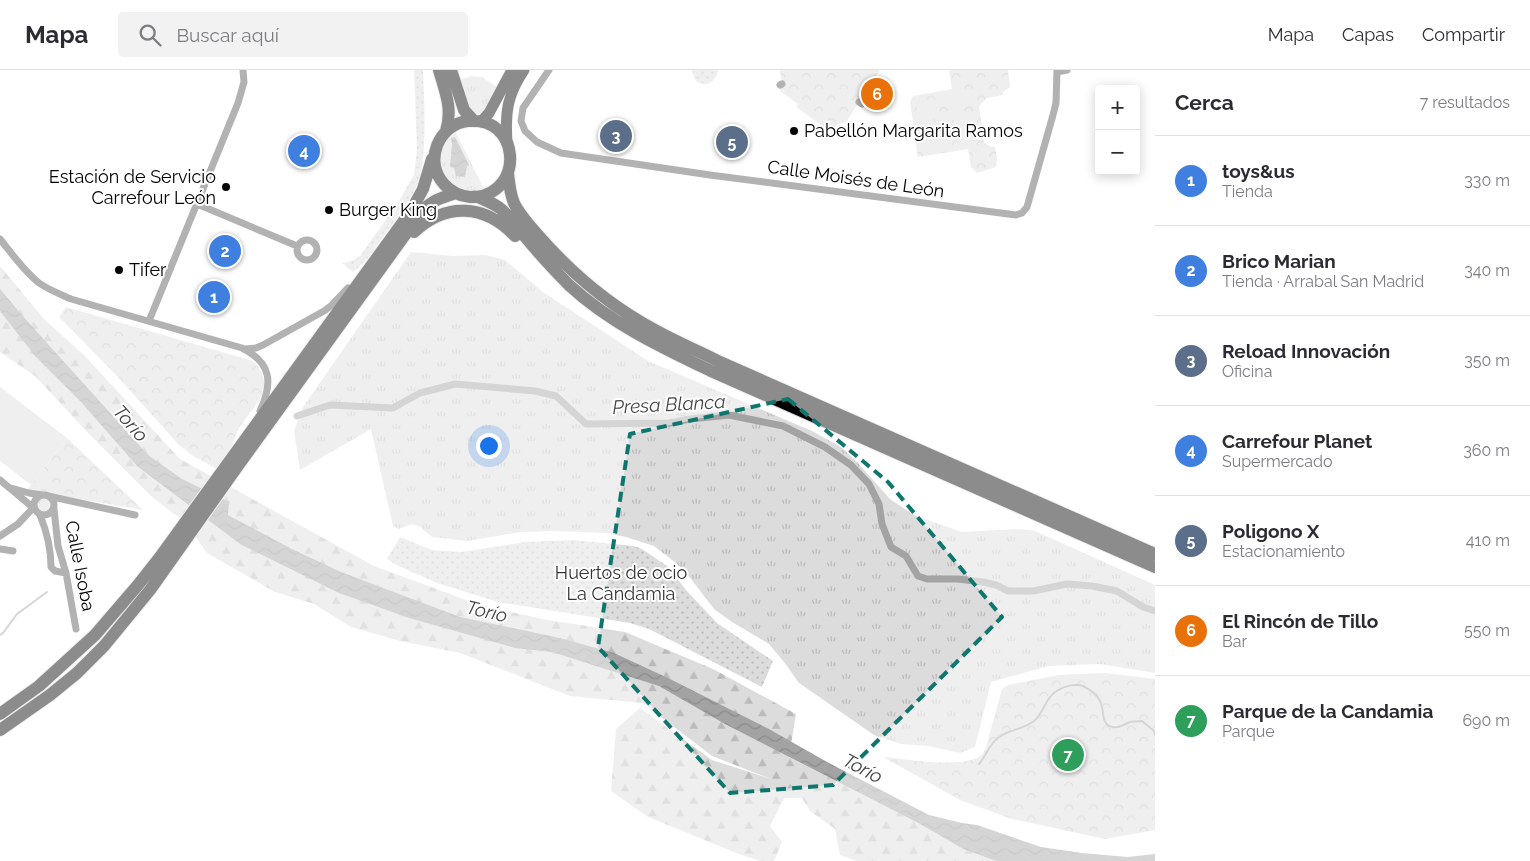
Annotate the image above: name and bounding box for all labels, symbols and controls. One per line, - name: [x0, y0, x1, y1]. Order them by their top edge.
- search box: [118, 12, 468, 57]
- text: Mapa: [25, 20, 88, 49]
- icon: search: [136, 21, 164, 49]
- text: Buscar aquí: [176, 24, 279, 46]
- text: Mapa: [1268, 24, 1314, 45]
- text: Capas: [1342, 24, 1394, 45]
- text: Compartir: [1422, 24, 1505, 45]
- pin: 6: [861, 75, 893, 113]
- map controls: [1095, 85, 1140, 175]
- button: +: [1095, 85, 1140, 130]
- text: Cerca: [1175, 90, 1234, 115]
- text: 7 resultados: [1420, 93, 1510, 112]
- pin: 3: [600, 117, 632, 155]
- place label: Pabellón Margarita Ramos: [804, 120, 1023, 141]
- pin: 5: [716, 123, 748, 161]
- marker: Pabellón Margarita Ramos: [788, 125, 800, 137]
- button: −: [1095, 130, 1140, 175]
- pin: 4: [288, 132, 320, 170]
- street label: Calle Moisés de León: [766, 156, 946, 201]
- text: toys&us: [1222, 160, 1295, 182]
- place label: Estación de Servicio Carrefour León: [49, 166, 216, 208]
- text: 1: [1187, 171, 1195, 190]
- text: 330 m: [1464, 171, 1510, 190]
- marker: Estación de Servicio Carrefour León: [220, 181, 232, 193]
- text: Tienda: [1222, 182, 1273, 201]
- place label: Burger King: [339, 199, 437, 220]
- marker: Burger King: [323, 204, 335, 216]
- pin: 2: [209, 232, 241, 270]
- text: Brico Marian: [1222, 250, 1336, 272]
- place label: Tifer: [129, 259, 167, 280]
- text: 2: [1186, 261, 1196, 280]
- text: 340 m: [1464, 261, 1510, 280]
- marker: Tifer: [113, 264, 125, 276]
- text: Tienda · Arrabal San Madrid: [1222, 272, 1424, 291]
- pin: 1: [198, 278, 230, 316]
- text: Reload Innovación: [1222, 340, 1390, 362]
- text: 3: [1187, 351, 1195, 370]
- text: 350 m: [1464, 351, 1510, 370]
- text: Oficina: [1222, 362, 1272, 381]
- water label: Presa Blanca: [612, 390, 726, 418]
- water label: Torío: [109, 400, 153, 446]
- text: Carrefour Planet: [1222, 430, 1372, 452]
- your location: [476, 433, 502, 459]
- text: 4: [1186, 441, 1196, 460]
- text: 360 m: [1463, 441, 1510, 460]
- text: Supermercado: [1222, 452, 1333, 471]
- street label: Calle Isoba: [61, 519, 100, 613]
- text: Poligono X: [1222, 520, 1319, 542]
- text: 5: [1187, 531, 1195, 550]
- text: 410 m: [1466, 531, 1510, 550]
- text: Estacionamiento: [1222, 542, 1345, 561]
- park label: Huertos de ocio La Candamia: [555, 562, 687, 604]
- water label: Torío: [464, 596, 510, 626]
- text: El Rincón de Tillo: [1222, 610, 1378, 632]
- text: 6: [1186, 621, 1196, 640]
- text: 550 m: [1464, 621, 1510, 640]
- text: Bar: [1222, 632, 1247, 651]
- text: Parque de la Candamia: [1222, 700, 1433, 722]
- text: 7: [1187, 711, 1195, 730]
- text: 690 m: [1462, 711, 1510, 730]
- text: Parque: [1222, 722, 1275, 741]
- pin: 7: [1052, 736, 1084, 774]
- water label: Torío: [840, 749, 887, 787]

